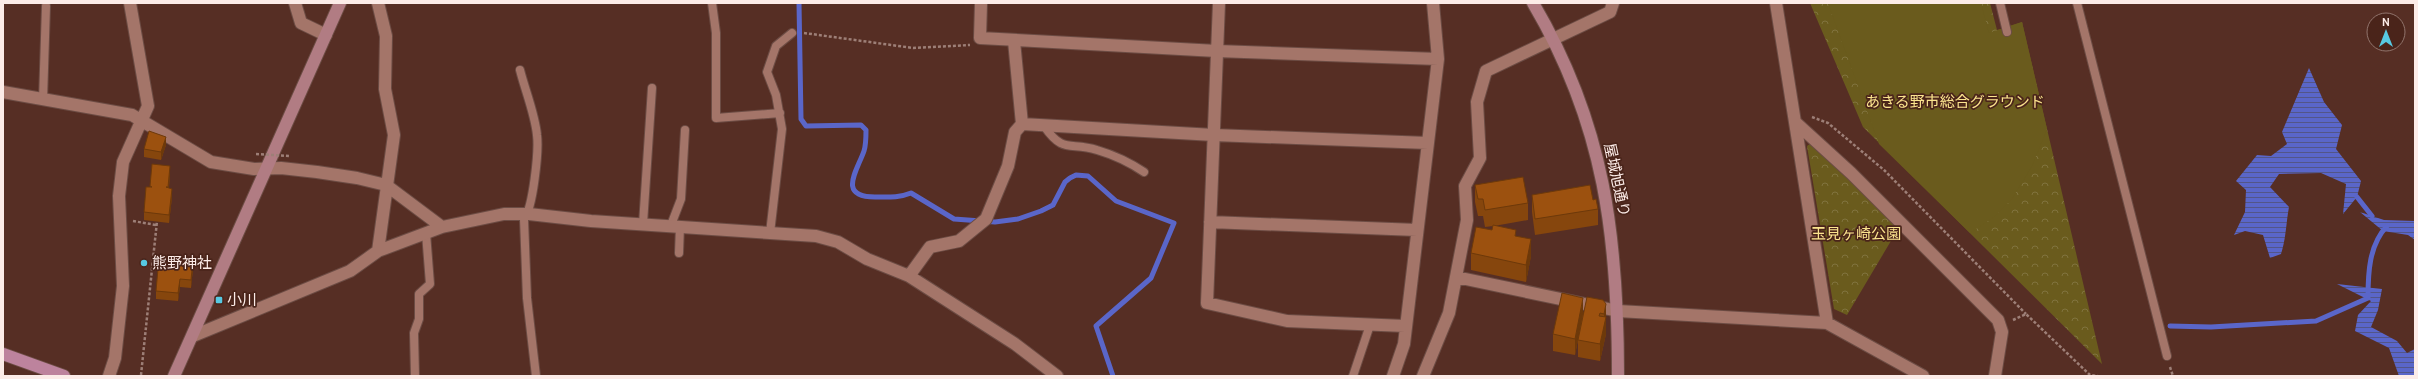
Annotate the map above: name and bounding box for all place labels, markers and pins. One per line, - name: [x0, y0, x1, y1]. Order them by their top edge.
- place label: 熊野神社: [152, 254, 212, 272]
- marker: 熊野神社: [139, 258, 149, 268]
- place label: 小川: [227, 291, 257, 309]
- marker: 小川: [214, 295, 224, 305]

